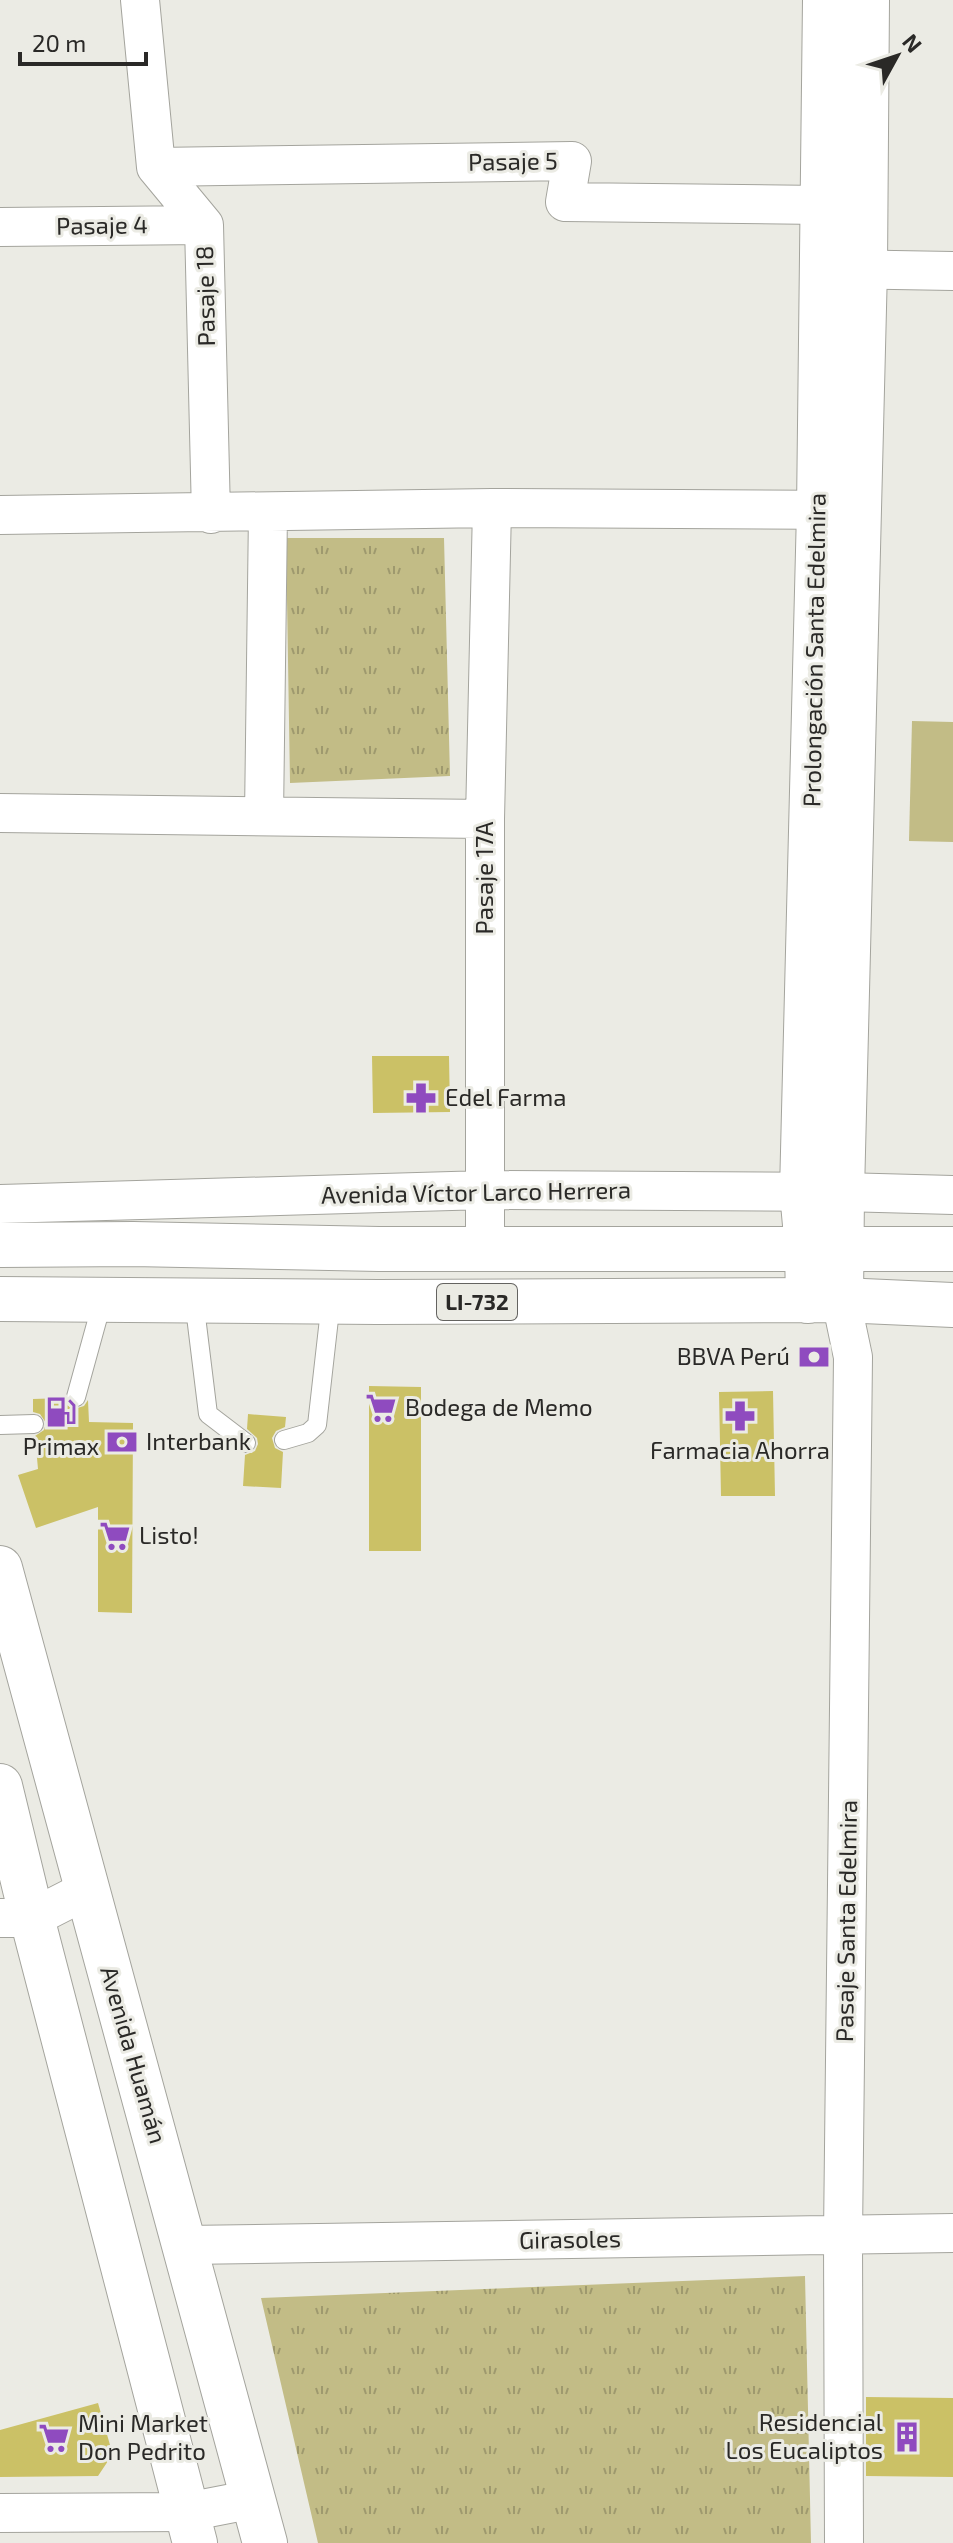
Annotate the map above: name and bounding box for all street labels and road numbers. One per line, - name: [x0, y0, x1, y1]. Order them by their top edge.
- street label: Pasaje 5: [468, 145, 558, 176]
- street label: Pasaje 4: [56, 209, 148, 240]
- street label: Pasaje 18: [189, 245, 220, 347]
- street label: Prolongación Santa Edelmira: [796, 493, 831, 807]
- street label: Pasaje 17A: [469, 822, 498, 934]
- street label: Avenida Víctor Larco Herrera: [321, 1174, 631, 1209]
- road number: LI-732: [437, 1284, 517, 1320]
- street label: Pasaje Santa Edelmira: [829, 1800, 862, 2042]
- street label: Avenida Huamán: [95, 1963, 174, 2147]
- street label: Girasoles: [519, 2223, 621, 2254]

